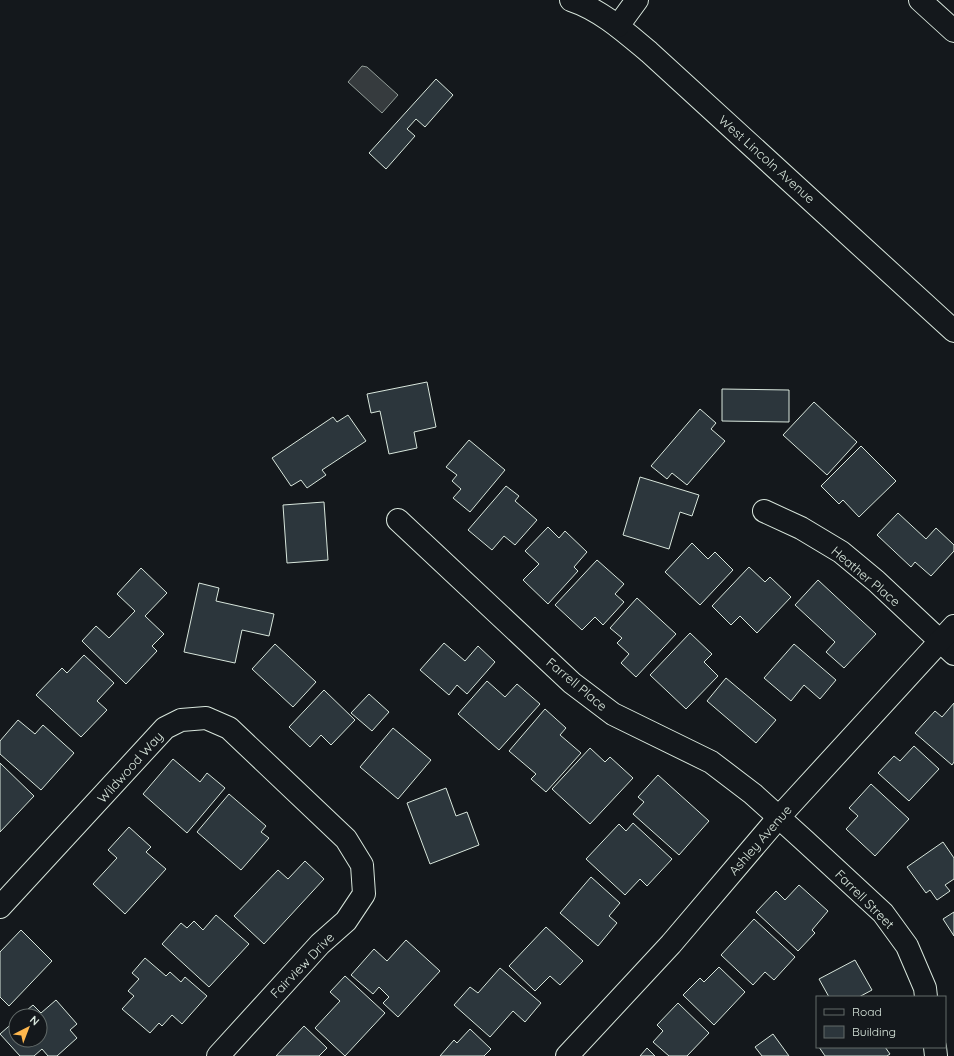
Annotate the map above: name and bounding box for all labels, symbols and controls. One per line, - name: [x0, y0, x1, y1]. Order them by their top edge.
- street label: West Lincoln Avenue: [716, 112, 818, 206]
- street label: Heather Place: [828, 543, 904, 609]
- street label: Farrell Place: [543, 654, 611, 714]
- street label: Wildwood Way: [94, 728, 166, 806]
- street label: Ashley Avenue: [725, 802, 795, 878]
- street label: Farrell Street: [832, 866, 898, 932]
- street label: Fairview Drive: [267, 929, 337, 1001]
- legend: [816, 996, 946, 1048]
- text: Road: [852, 1004, 882, 1019]
- north arrow: [8, 1008, 48, 1048]
- text: N: [27, 1013, 42, 1028]
- text: Building: [852, 1024, 896, 1039]

